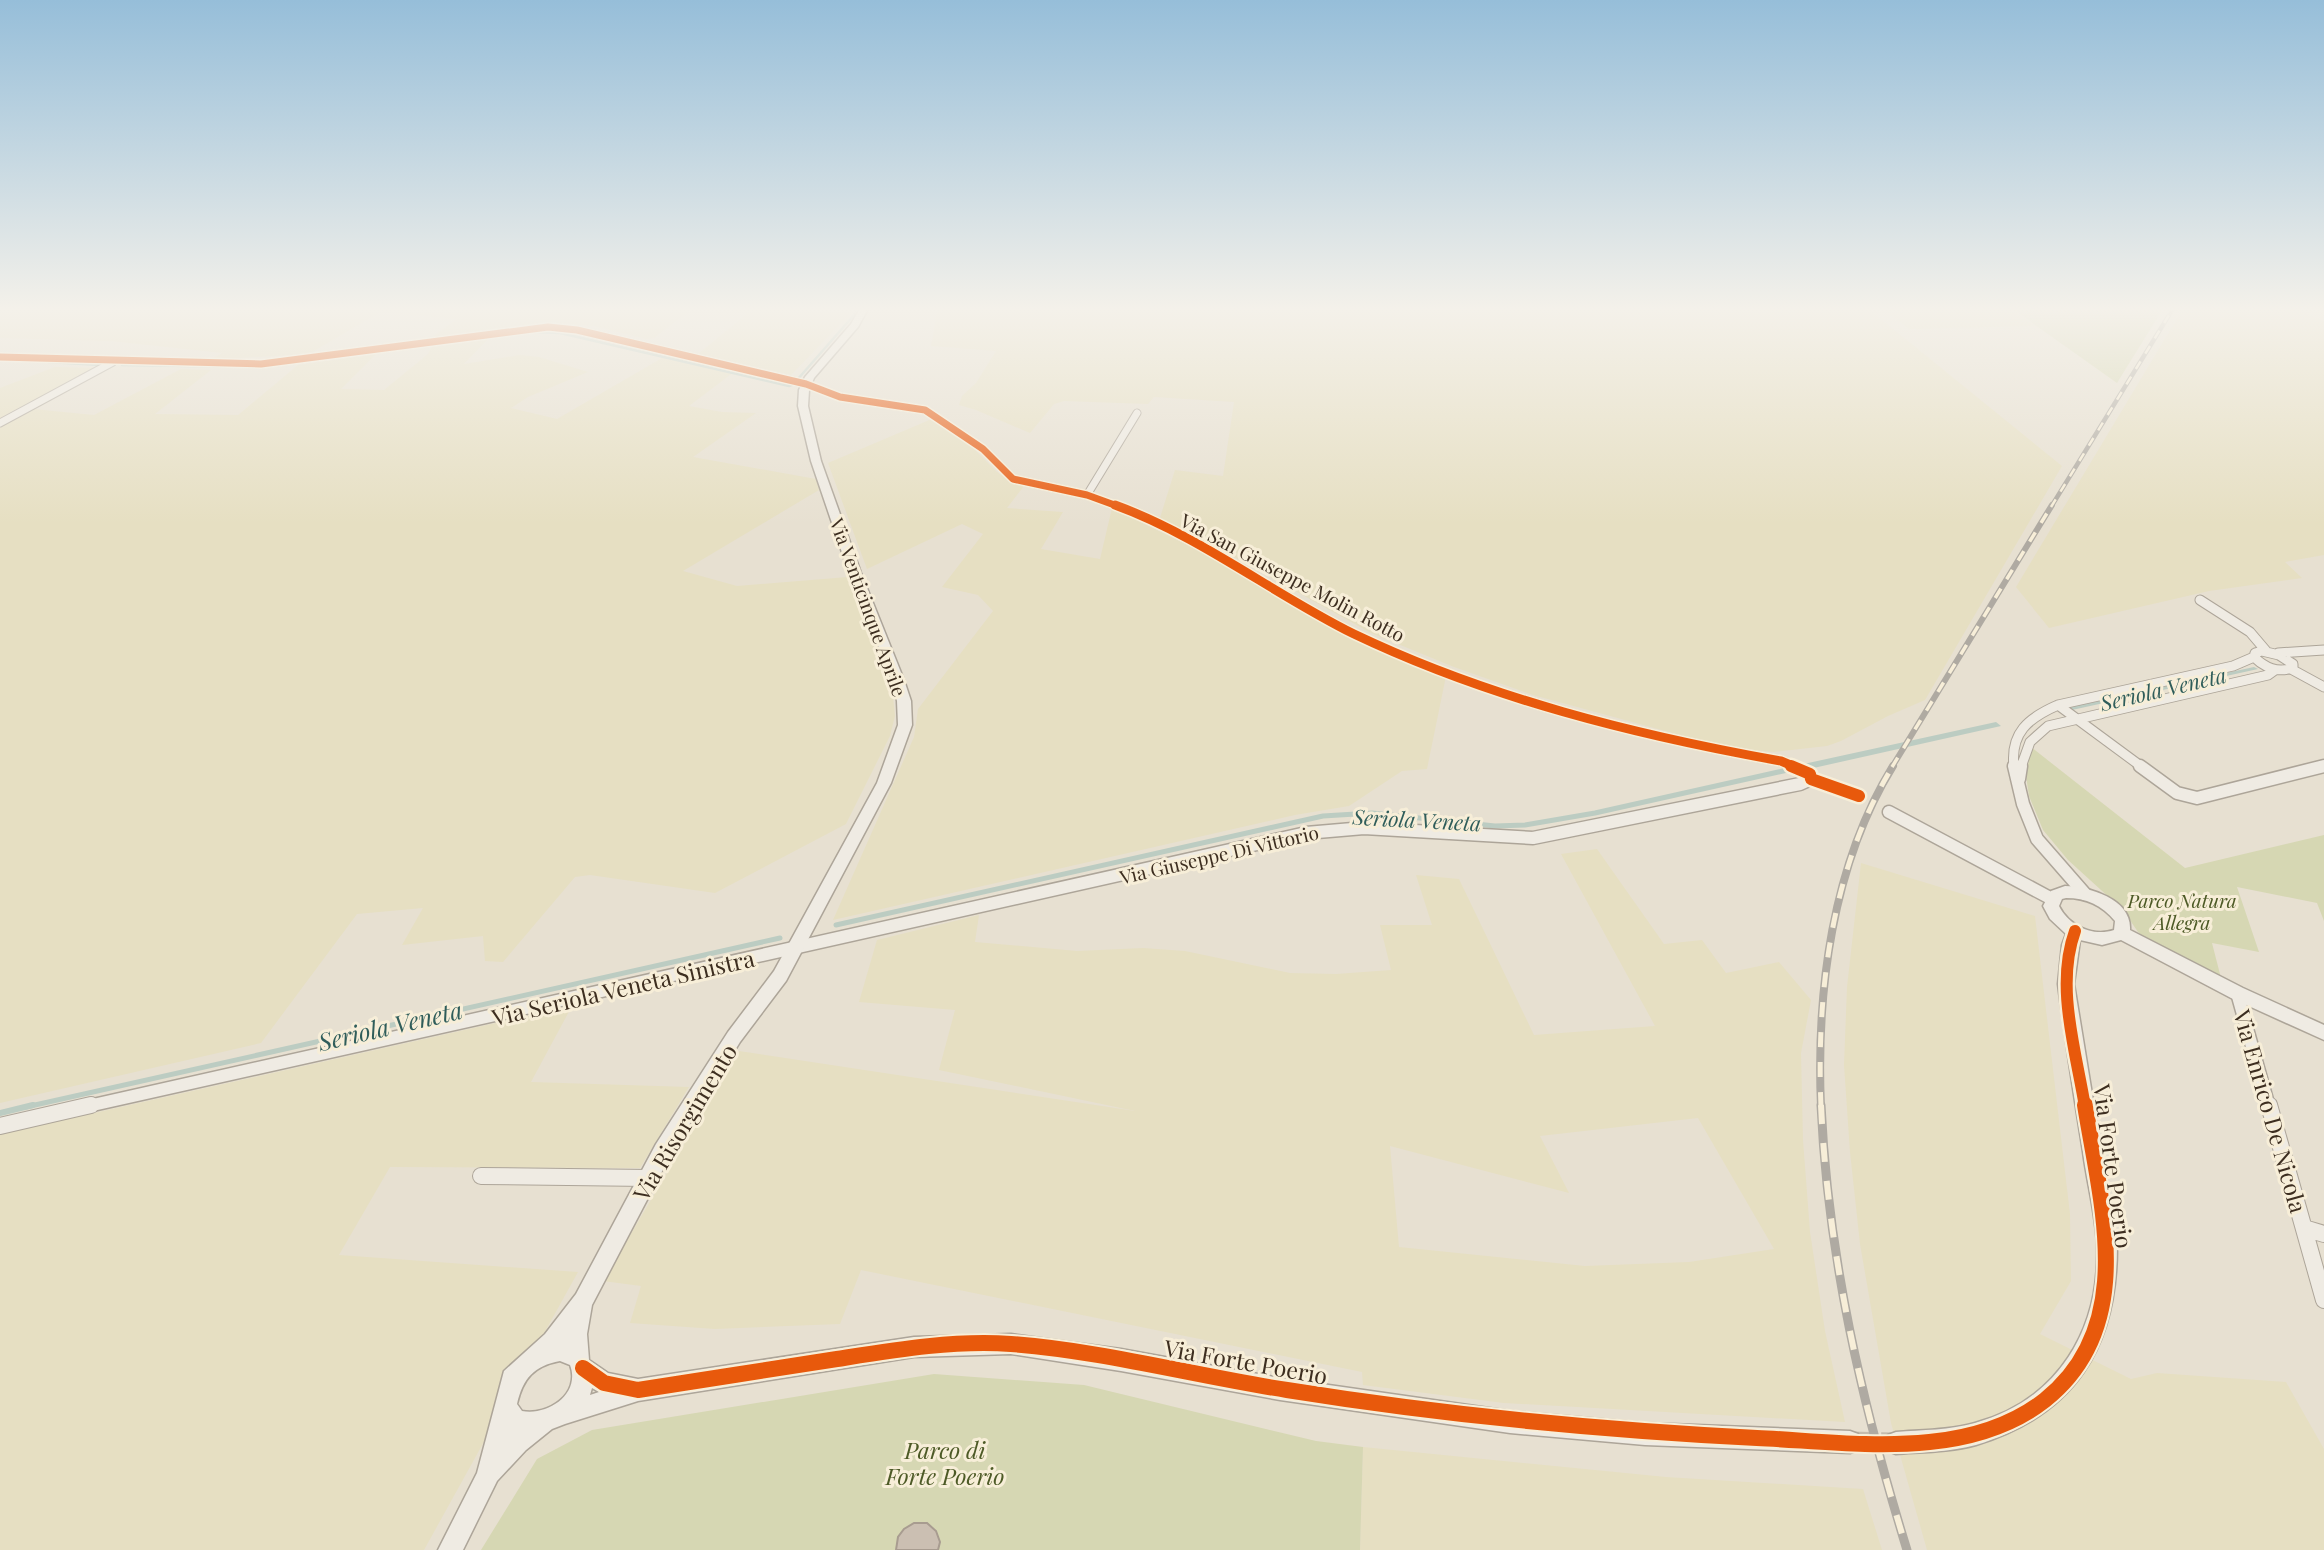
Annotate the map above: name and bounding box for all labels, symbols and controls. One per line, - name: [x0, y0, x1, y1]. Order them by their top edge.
- street label: Via San Giuseppe Molin Rotto: [1175, 506, 1410, 647]
- street label: Via Venticinque Aprile: [824, 513, 913, 700]
- water label: Seriola Veneta: [2096, 660, 2229, 716]
- water label: Seriola Veneta: [1351, 802, 1482, 836]
- street label: Via Giuseppe Di Vittorio: [1116, 818, 1321, 890]
- park label: Parco Natura Allegra: [2126, 887, 2237, 935]
- street label: Via Seriola Veneta Sinistra: [488, 942, 758, 1033]
- water label: Seriola Veneta: [314, 993, 465, 1057]
- street label: Via Enrico De Nicola: [2227, 1005, 2315, 1217]
- street label: Via Risorgimento: [624, 1038, 743, 1207]
- street label: Via Forte Poerio: [2087, 1081, 2141, 1250]
- street label: Via Forte Poerio: [1161, 1331, 1330, 1391]
- park label: Parco di Forte Poerio: [885, 1434, 1004, 1491]

